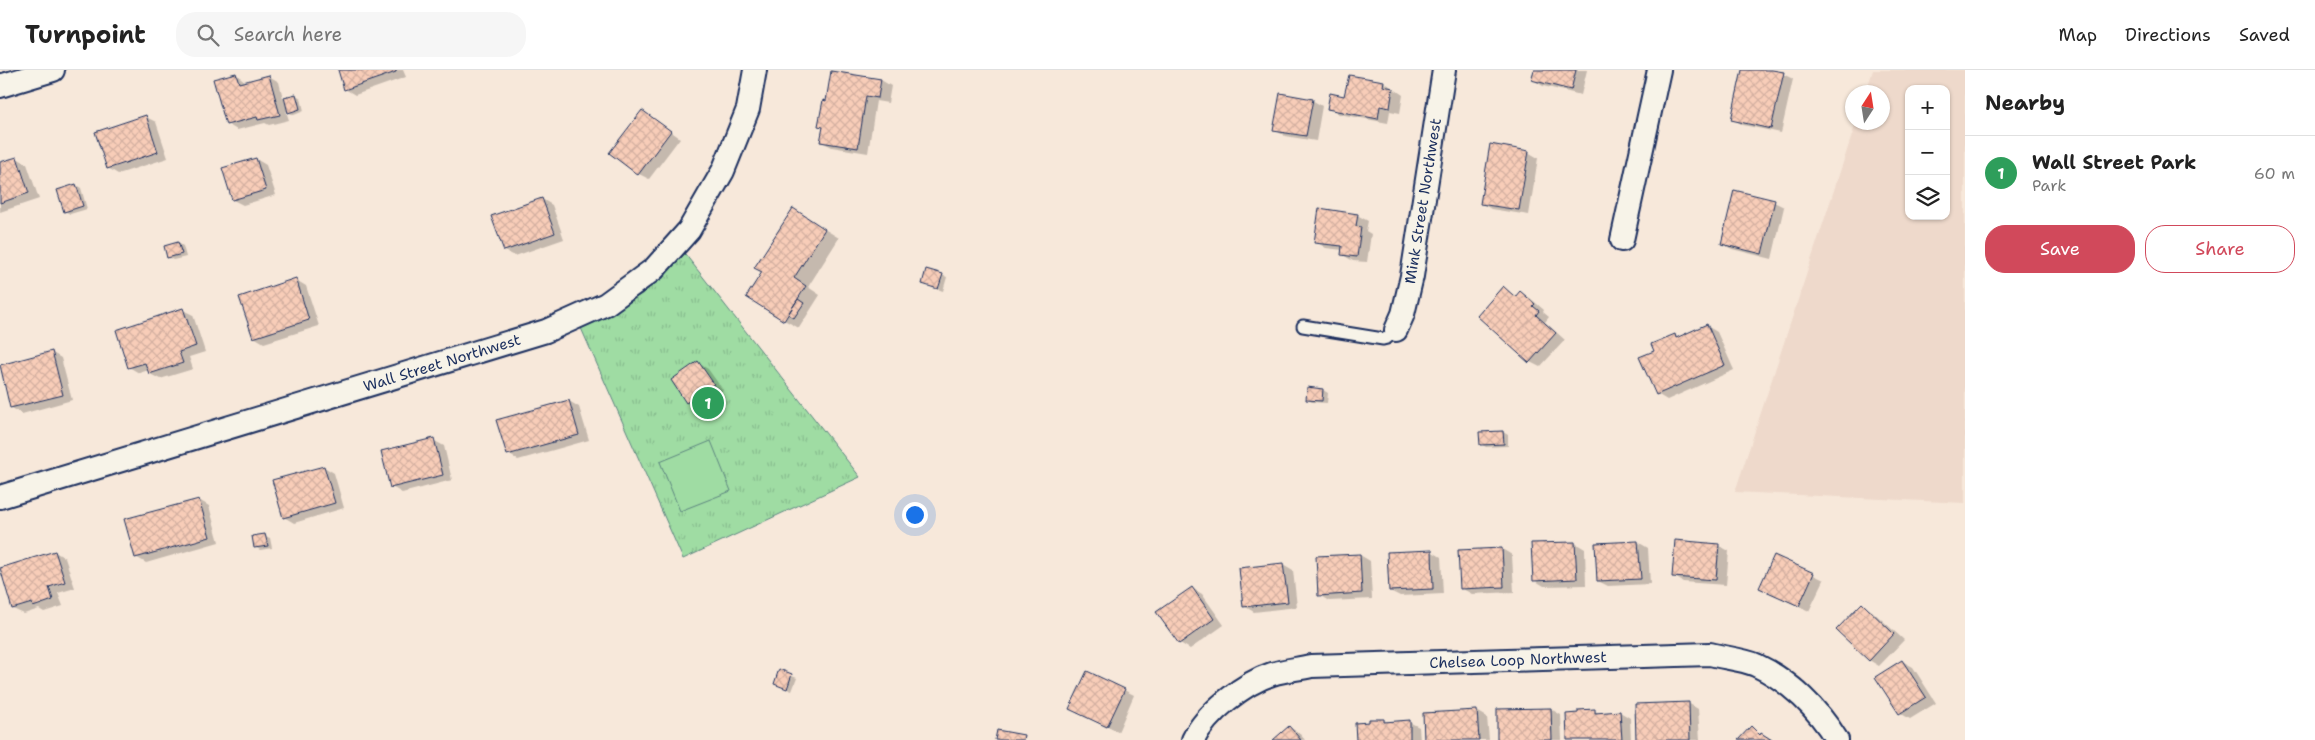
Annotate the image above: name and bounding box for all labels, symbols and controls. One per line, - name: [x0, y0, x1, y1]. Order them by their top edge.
- search box: [176, 12, 526, 57]
- text: Turnpoint: [25, 19, 146, 51]
- icon: search: [194, 21, 222, 49]
- text: Search here: [234, 22, 342, 47]
- text: Map: [2059, 23, 2097, 47]
- text: Directions: [2125, 23, 2211, 47]
- text: Saved: [2239, 23, 2290, 47]
- north arrow: [1845, 85, 1890, 130]
- map controls: [1905, 85, 1950, 220]
- button: +: [1905, 85, 1950, 130]
- text: Nearby: [1985, 89, 2065, 117]
- street label: Mink Street Northwest: [1400, 117, 1446, 285]
- button: −: [1905, 130, 1950, 175]
- text: Wall Street Park: [2032, 150, 2197, 175]
- text: 1: [1997, 163, 2005, 184]
- text: 60 m: [2254, 163, 2295, 184]
- button: layers: [1905, 175, 1950, 220]
- text: Park: [2032, 175, 2066, 196]
- button: Save: [1985, 225, 2135, 273]
- button: Share: [2145, 225, 2295, 273]
- street label: Wall Street Northwest: [361, 330, 523, 396]
- pin: 1: [692, 384, 724, 422]
- your location: [902, 502, 928, 528]
- street label: Chelsea Loop Northwest: [1429, 647, 1607, 673]

